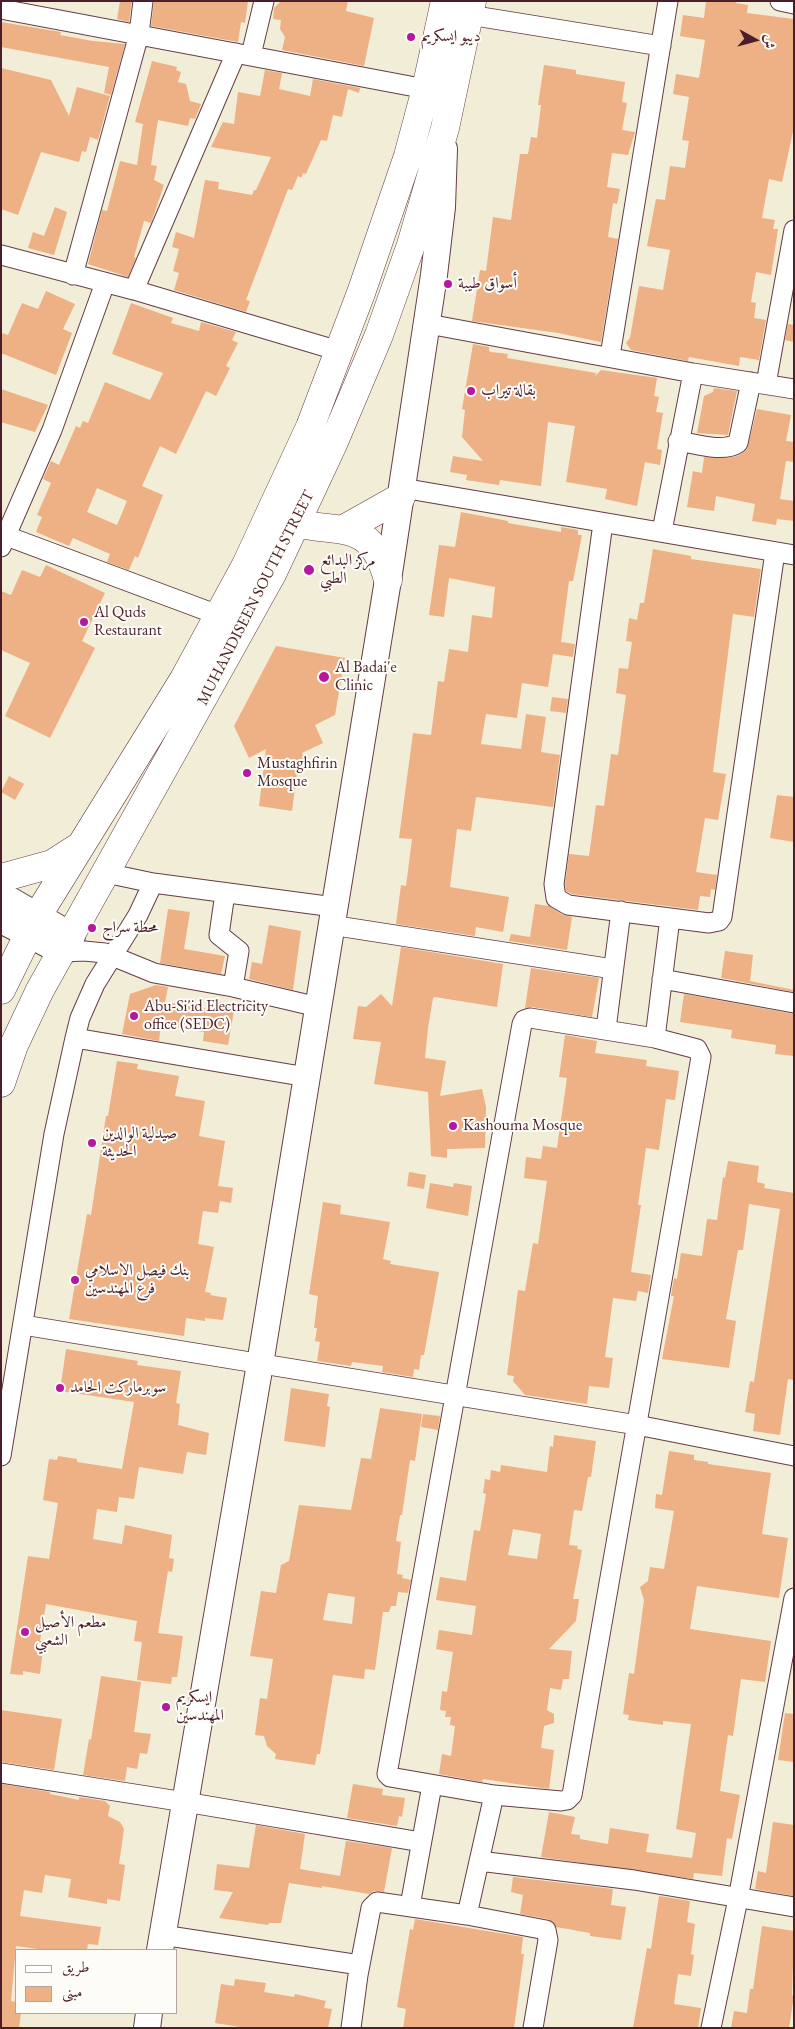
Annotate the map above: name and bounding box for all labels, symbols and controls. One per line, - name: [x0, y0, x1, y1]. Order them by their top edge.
- north arrow: [730, 15, 780, 65]
- place label: ديبو ايسكريم: [421, 27, 481, 47]
- marker: ديبو ايسكريم: [405, 31, 417, 43]
- text: ش: [760, 34, 780, 50]
- place label: أسواق طيبة: [458, 274, 517, 294]
- marker: أسواق طيبة: [442, 278, 454, 290]
- place label: بقالة تيراب: [481, 381, 536, 401]
- marker: بقالة تيراب: [465, 385, 477, 397]
- street label: MUHANDISEEN SOUTH STREET: [193, 487, 319, 709]
- place label: مركز البدائع الطبي: [320, 551, 376, 589]
- marker: مركز البدائع الطبي: [302, 563, 316, 577]
- place label: Al Quds Restaurant: [94, 603, 162, 641]
- marker: Al Quds Restaurant: [78, 616, 90, 628]
- place label: Al Badai'e Clinic: [335, 658, 397, 696]
- marker: Al Badai'e Clinic: [317, 670, 331, 684]
- place label: Mustaghfirin Mosque: [257, 754, 338, 792]
- marker: Mustaghfirin Mosque: [241, 767, 253, 779]
- place label: محطة سراج: [102, 918, 158, 938]
- marker: محطة سراج: [86, 922, 98, 934]
- place label: Abu-Si'id Electricity office (SEDC): [144, 997, 268, 1035]
- marker: Abu-Si'id Electricity office (SEDC): [128, 1010, 140, 1022]
- place label: Kashouma Mosque: [463, 1116, 582, 1136]
- marker: Kashouma Mosque: [447, 1120, 459, 1132]
- place label: صيدلية الوالدين الحديثة: [102, 1124, 177, 1162]
- marker: صيدلية الوالدين الحديثة: [86, 1137, 98, 1149]
- place label: بنك فيصل الاسلامي فرع المهندسين: [85, 1261, 189, 1299]
- marker: بنك فيصل الاسلامي فرع المهندسين: [69, 1274, 81, 1286]
- place label: سوبرماركت الحامد: [70, 1378, 166, 1398]
- marker: سوبرماركت الحامد: [54, 1382, 66, 1394]
- place label: مطعم الأصيل الشعبي: [35, 1613, 107, 1651]
- marker: مطعم الأصيل الشعبي: [19, 1626, 31, 1638]
- place label: ايسكريم المهندسين: [176, 1688, 224, 1726]
- marker: ايسكريم المهندسين: [160, 1701, 172, 1713]
- legend: [15, 1949, 178, 2014]
- text: طريق: [62, 1957, 89, 1976]
- text: مبنى: [62, 1982, 82, 2001]

